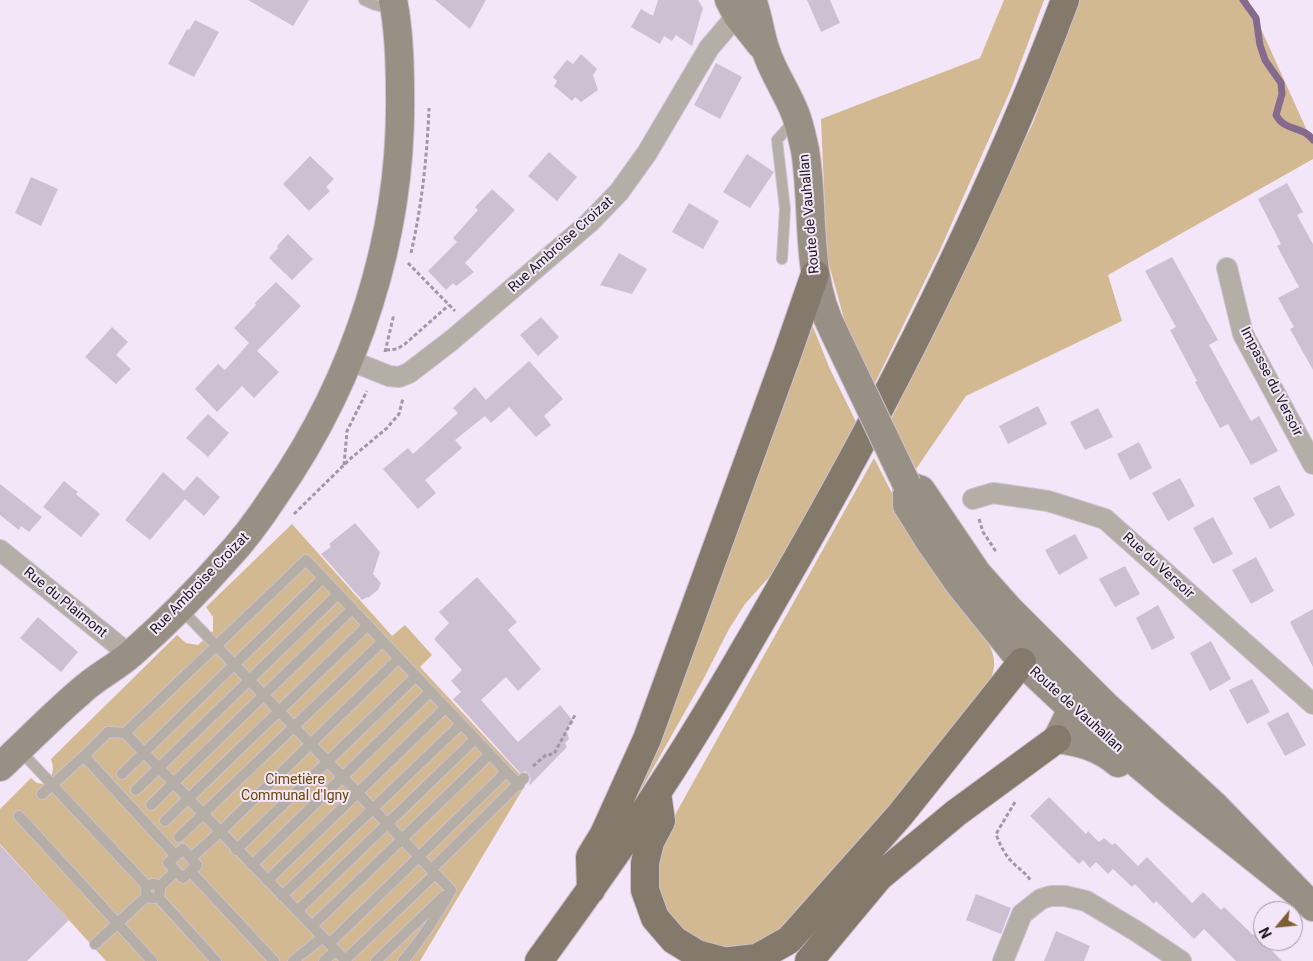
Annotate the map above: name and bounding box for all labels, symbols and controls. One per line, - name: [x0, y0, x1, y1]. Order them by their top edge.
- street label: Route de Vauhallan: [796, 153, 824, 275]
- street label: Rue Ambroise Croizat: [505, 194, 617, 296]
- street label: Impasse du Versoir: [1236, 325, 1306, 439]
- street label: Rue du Versoir: [1119, 529, 1197, 603]
- street label: Rue Ambroise Croizat: [147, 530, 253, 638]
- street label: Rue du Plaimont: [20, 564, 110, 642]
- street label: Route de Vauhallan: [1026, 664, 1126, 756]
- park label: Cimetière Communal d'Igny: [241, 772, 349, 804]
- north arrow: [1253, 901, 1303, 951]
- text: N: [1256, 924, 1275, 941]

